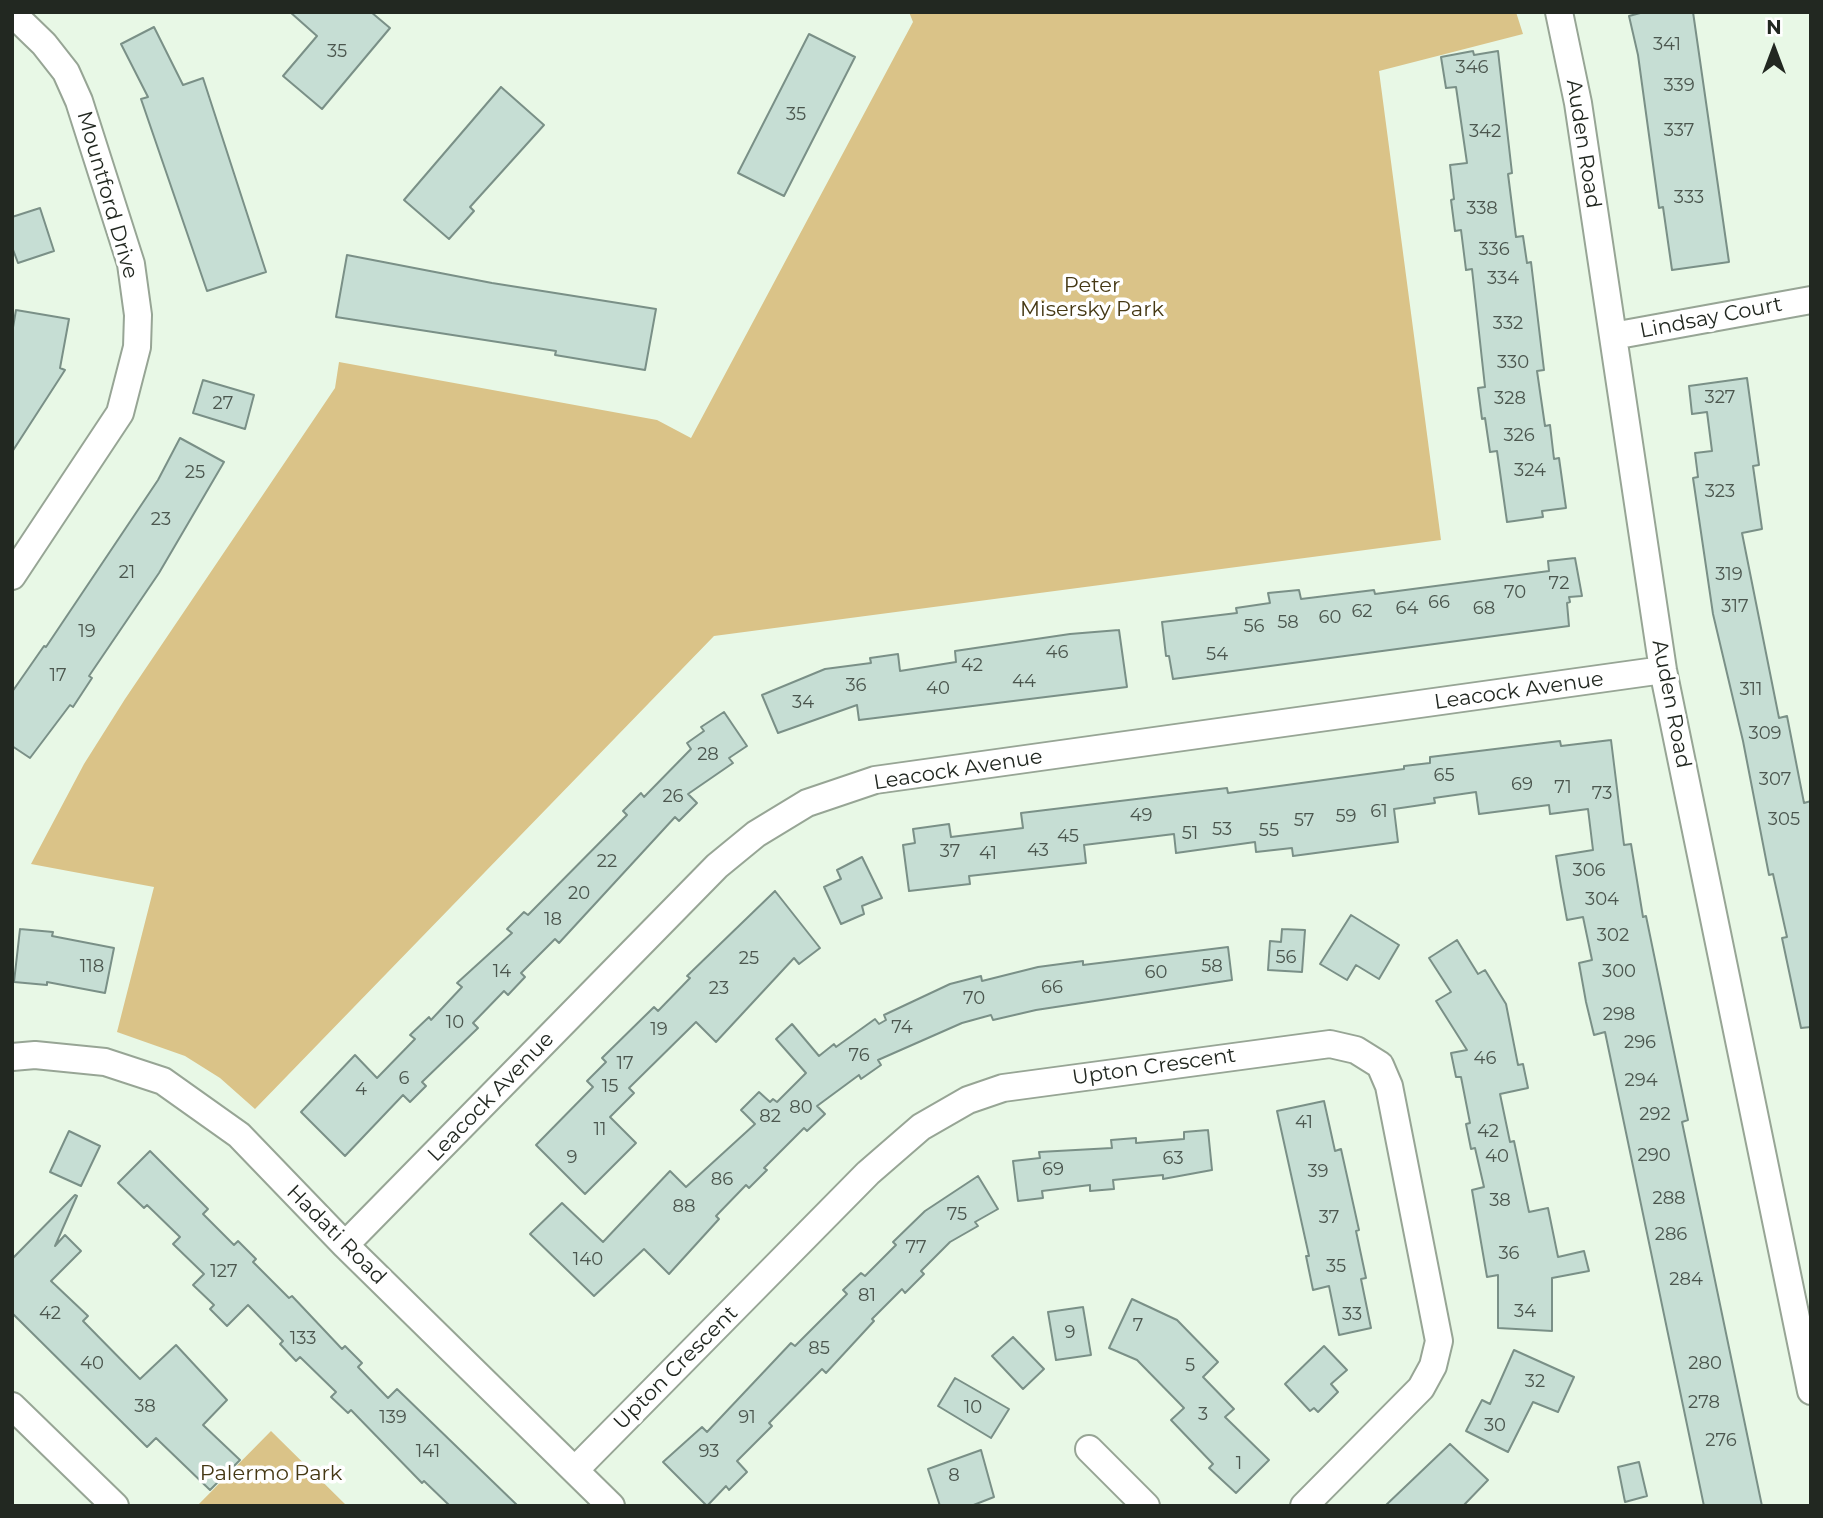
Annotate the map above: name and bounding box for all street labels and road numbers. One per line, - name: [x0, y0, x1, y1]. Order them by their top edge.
- street label: Auden Road: [1560, 78, 1606, 210]
- street label: Mountford Drive: [71, 108, 143, 282]
- street label: Lindsay Court: [1638, 292, 1784, 344]
- street label: Auden Road: [1646, 638, 1696, 770]
- street label: Leacock Avenue: [1433, 667, 1605, 715]
- street label: Leacock Avenue: [872, 744, 1044, 796]
- street label: Leacock Avenue: [423, 1027, 559, 1167]
- street label: Upton Crescent: [1071, 1043, 1237, 1091]
- street label: Hadati Road: [281, 1180, 391, 1290]
- street label: Upton Crescent: [609, 1301, 743, 1435]

